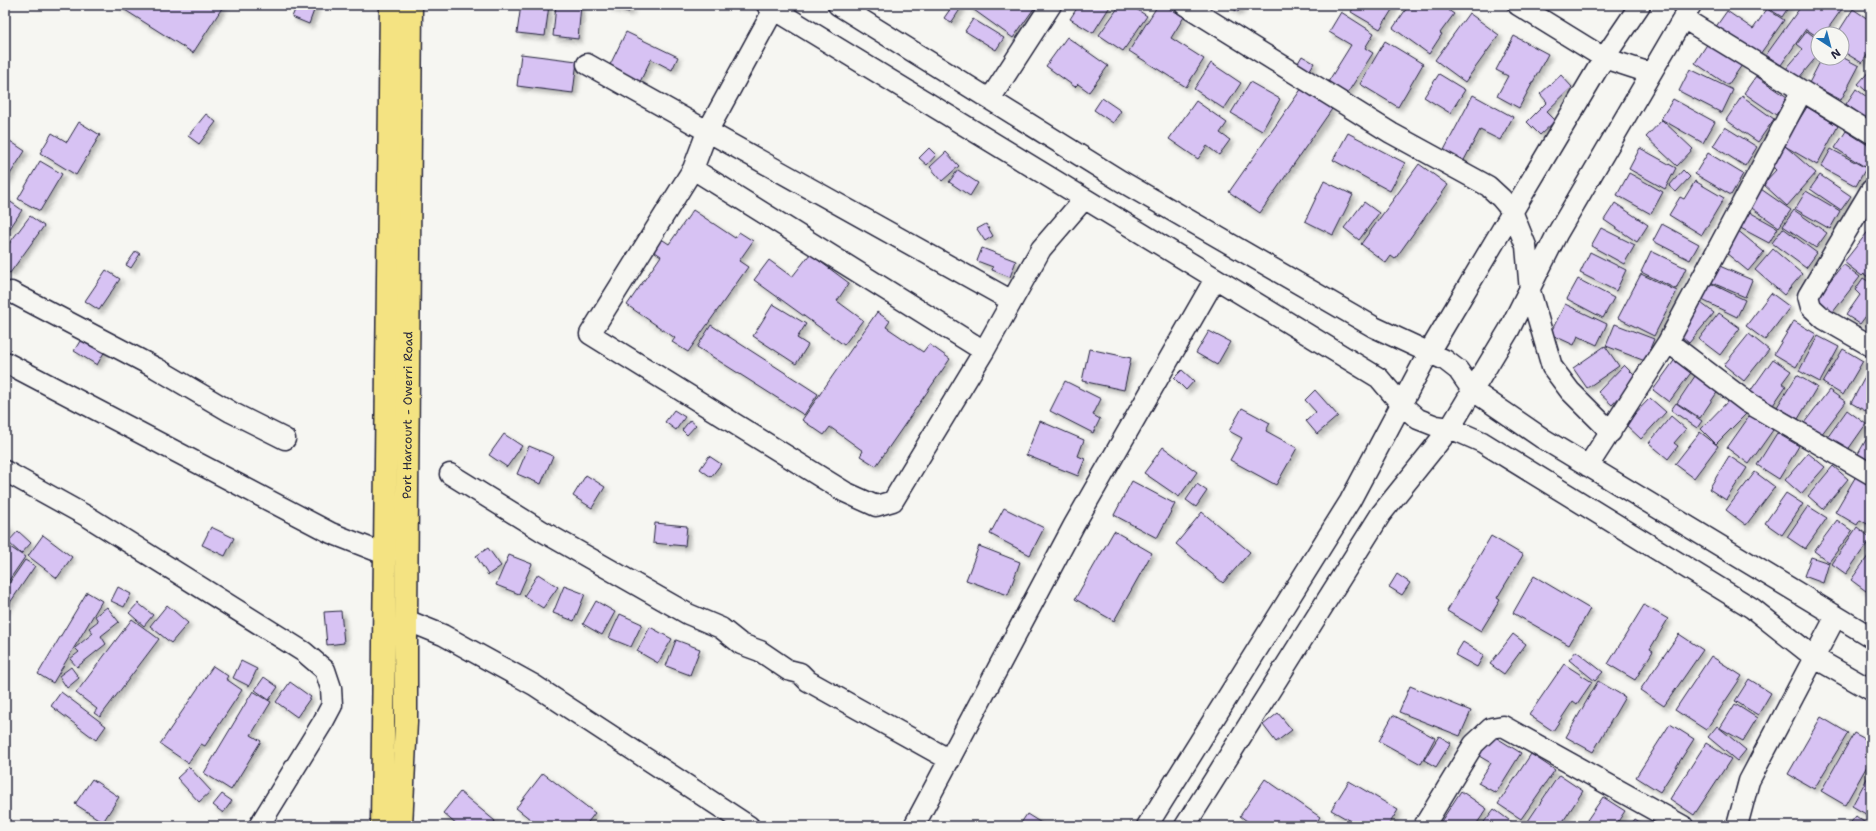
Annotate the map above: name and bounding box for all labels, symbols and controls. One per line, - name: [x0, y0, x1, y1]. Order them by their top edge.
- north arrow: [1810, 26, 1850, 66]
- text: N: [1827, 45, 1844, 62]
- street label: Port Harcourt - Owerri Road: [399, 331, 416, 499]

